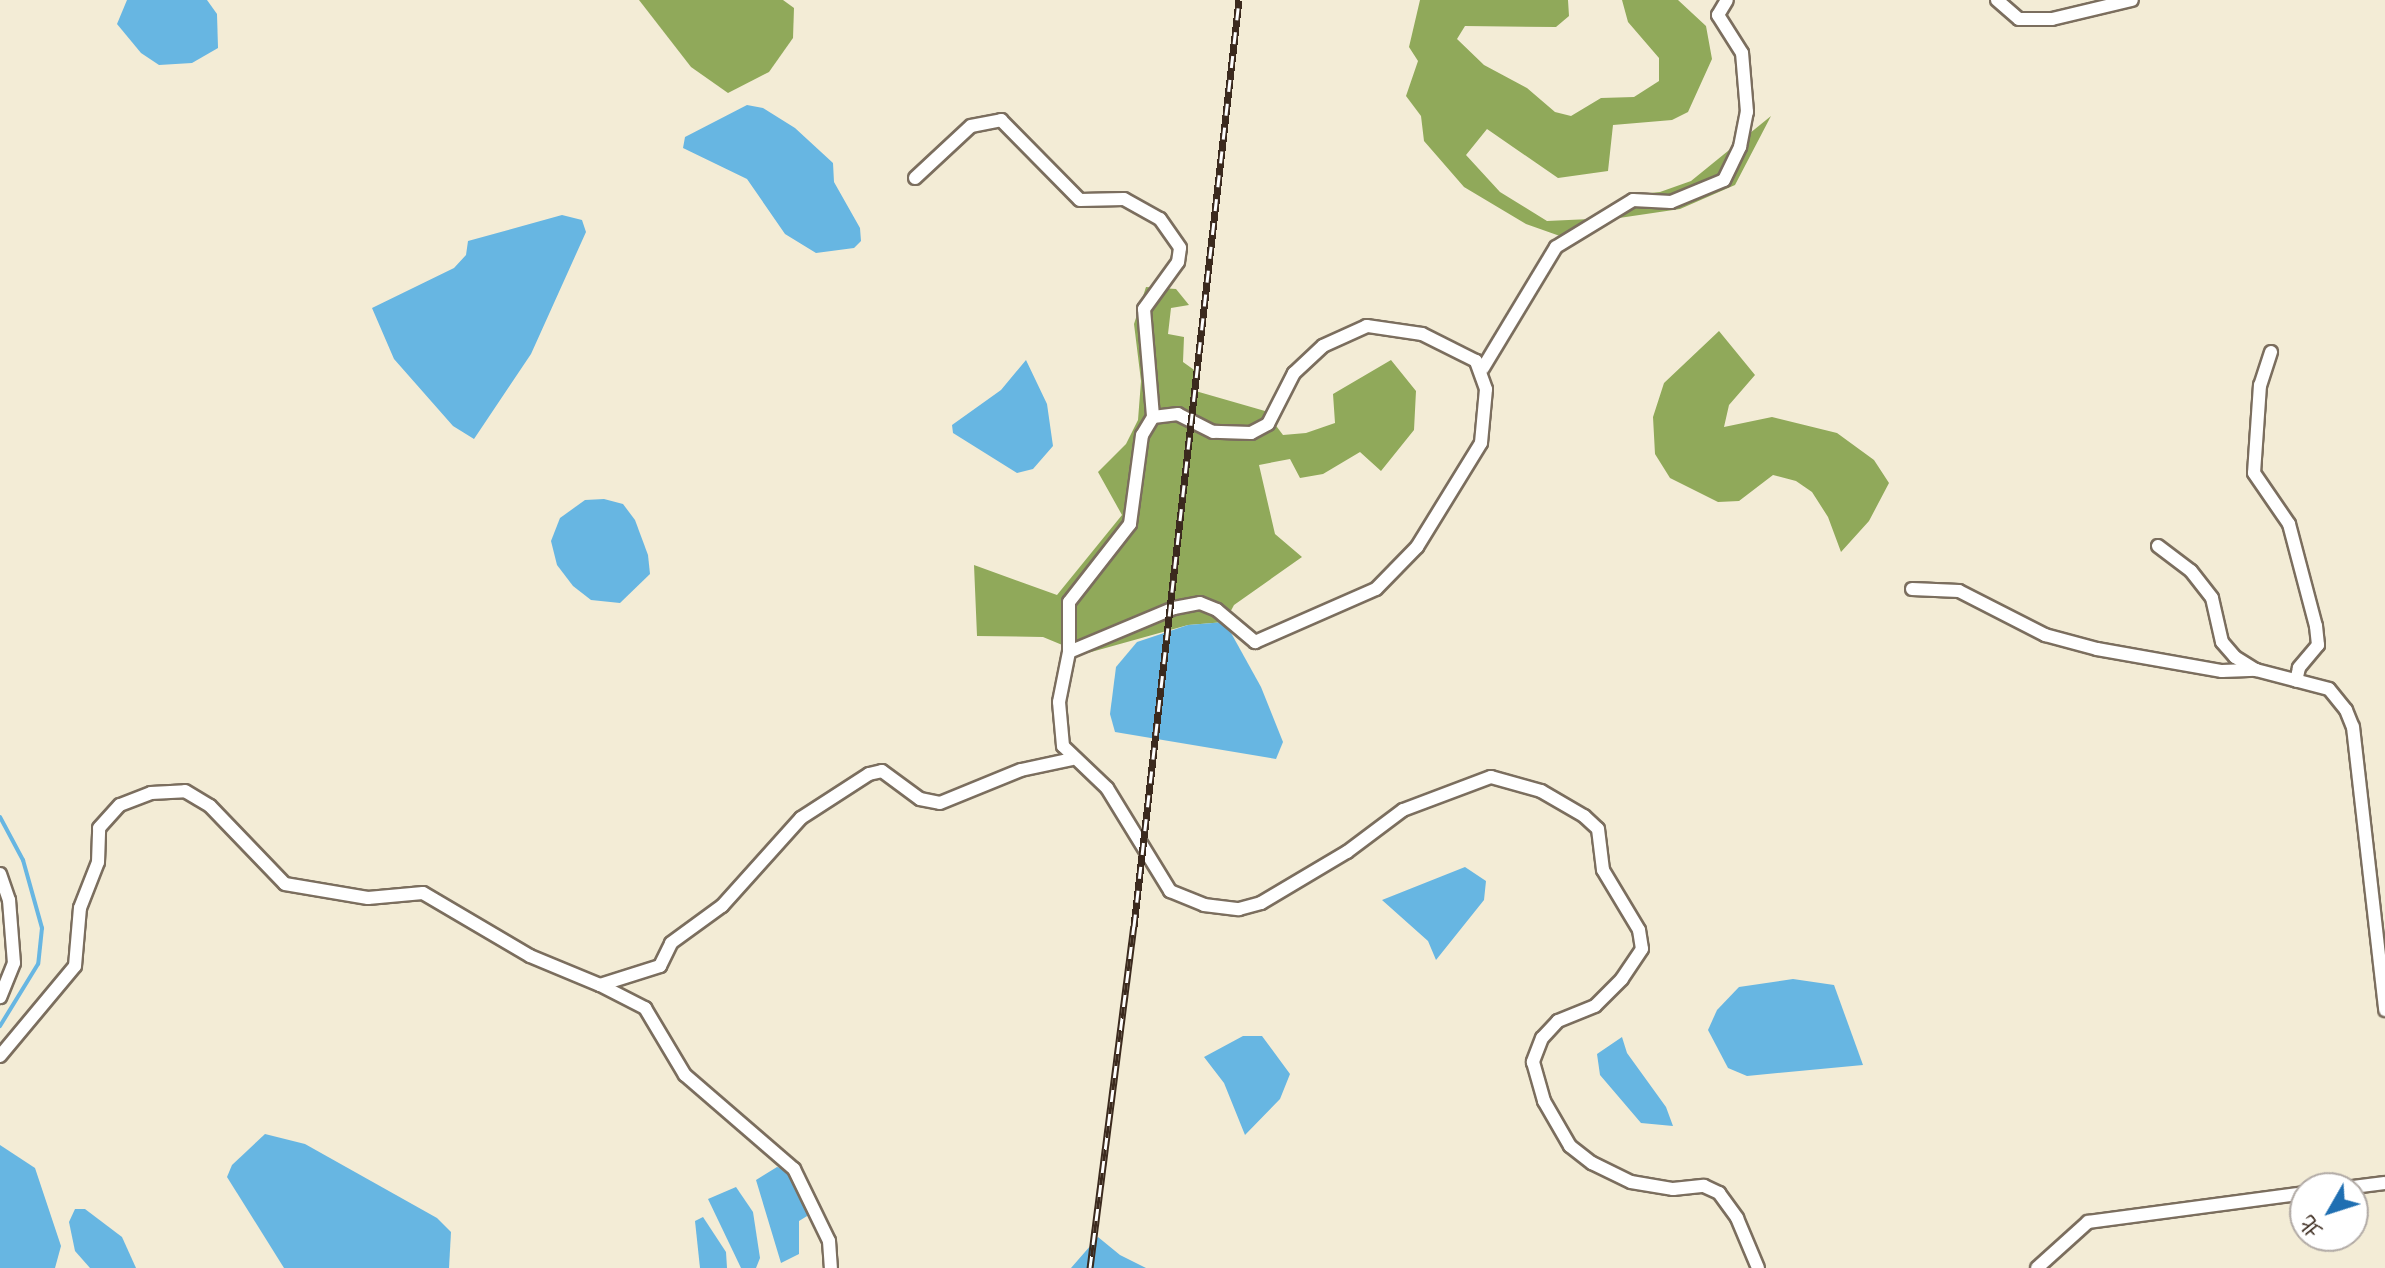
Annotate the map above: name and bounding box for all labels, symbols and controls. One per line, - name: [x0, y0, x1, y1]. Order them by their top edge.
- north arrow: [2289, 1172, 2369, 1252]
- text: 北: [2293, 1207, 2331, 1244]

